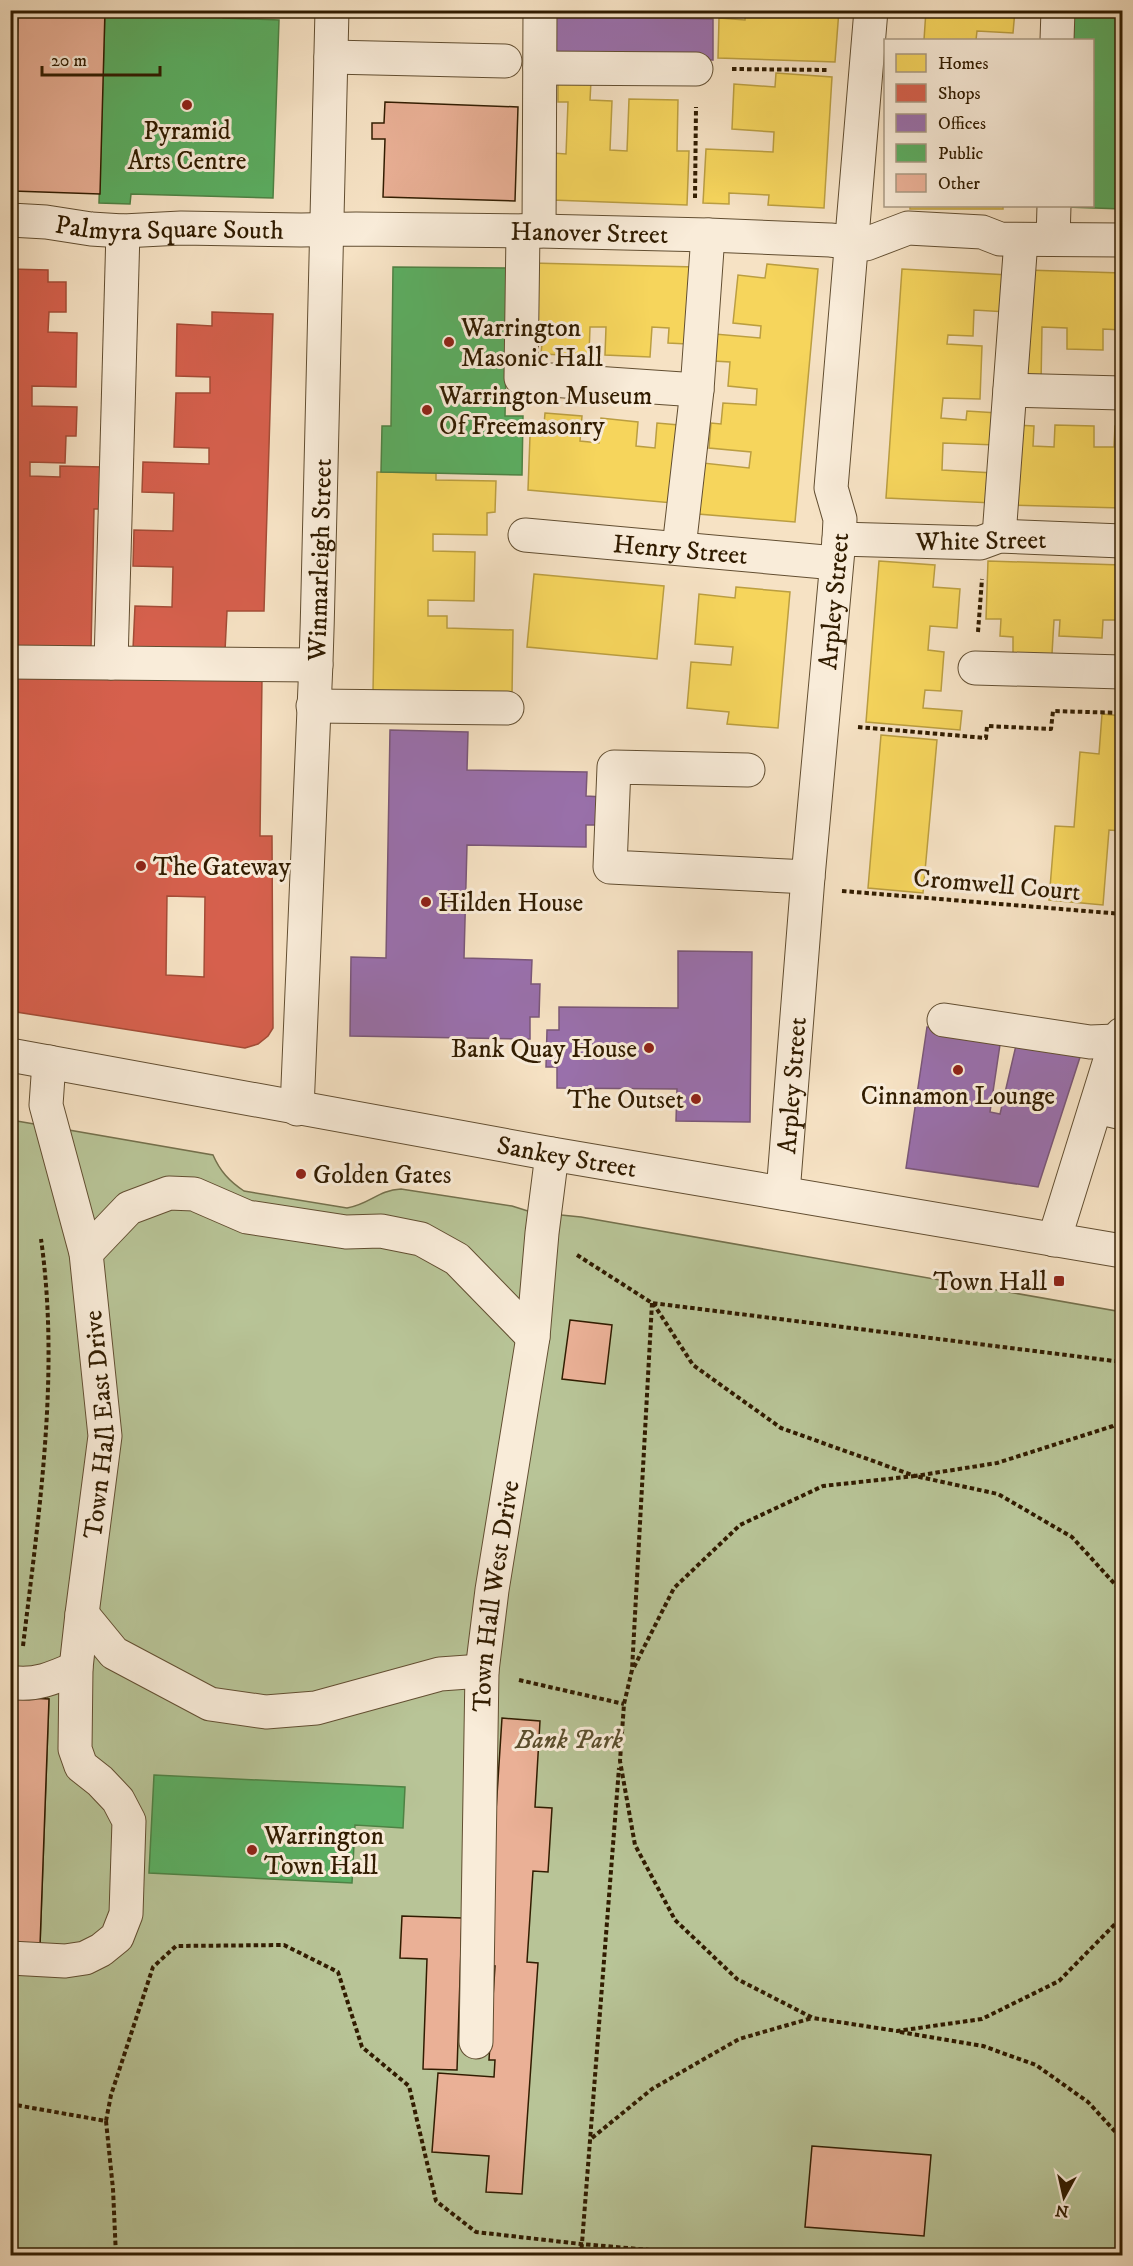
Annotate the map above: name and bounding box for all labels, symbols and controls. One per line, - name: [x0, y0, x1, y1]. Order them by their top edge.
- scale bar: [42, 39, 160, 77]
- legend: [884, 39, 1094, 207]
- text: 20 m: [51, 50, 87, 72]
- text: Homes: [938, 53, 989, 75]
- text: Shops: [938, 83, 981, 105]
- marker: Pyramid Arts Centre: [180, 98, 194, 112]
- text: Offices: [938, 113, 986, 135]
- place label: Pyramid Arts Centre: [127, 115, 247, 178]
- text: Public: [938, 143, 984, 165]
- text: Other: [938, 173, 980, 195]
- street label: Palmyra Square South: [53, 209, 284, 249]
- street label: Hanover Street: [510, 216, 669, 252]
- place label: Warrington Masonic Hall: [460, 312, 603, 375]
- marker: Warrington Masonic Hall: [442, 335, 456, 349]
- place label: Warrington Museum Of Freemasonry: [438, 380, 652, 443]
- marker: Warrington Museum Of Freemasonry: [420, 403, 434, 417]
- street label: Winmarleigh Street: [301, 458, 340, 662]
- street label: White Street: [914, 524, 1047, 559]
- street label: Henry Street: [612, 528, 749, 573]
- street label: Arpley Street: [812, 532, 857, 671]
- place label: The Gateway: [153, 851, 291, 884]
- marker: The Gateway: [134, 859, 148, 873]
- street label: Cromwell Court: [912, 862, 1082, 909]
- place label: Hilden House: [438, 887, 583, 920]
- marker: Hilden House: [419, 895, 433, 909]
- street label: Arpley Street: [771, 1016, 815, 1155]
- place label: Bank Quay House: [451, 1033, 637, 1066]
- marker: Bank Quay House: [642, 1041, 656, 1055]
- marker: Cinnamon Lounge: [951, 1063, 965, 1077]
- place label: Cinnamon Lounge: [861, 1080, 1055, 1113]
- place label: The Outset: [567, 1084, 684, 1117]
- marker: The Outset: [689, 1092, 703, 1106]
- street label: Sankey Street: [494, 1129, 639, 1186]
- place label: Golden Gates: [313, 1159, 451, 1192]
- marker: Golden Gates: [294, 1167, 308, 1181]
- place label: Town Hall: [933, 1266, 1047, 1299]
- marker: Town Hall: [1052, 1274, 1066, 1288]
- street label: Town Hall East Drive: [77, 1309, 123, 1541]
- street label: Town Hall West Drive: [466, 1478, 528, 1712]
- park label: Bank Park: [514, 1724, 623, 1757]
- place label: Warrington Town Hall: [263, 1820, 385, 1883]
- marker: Warrington Town Hall: [245, 1843, 259, 1857]
- north arrow: [1034, 2167, 1094, 2227]
- text: N: [1054, 2200, 1070, 2222]

